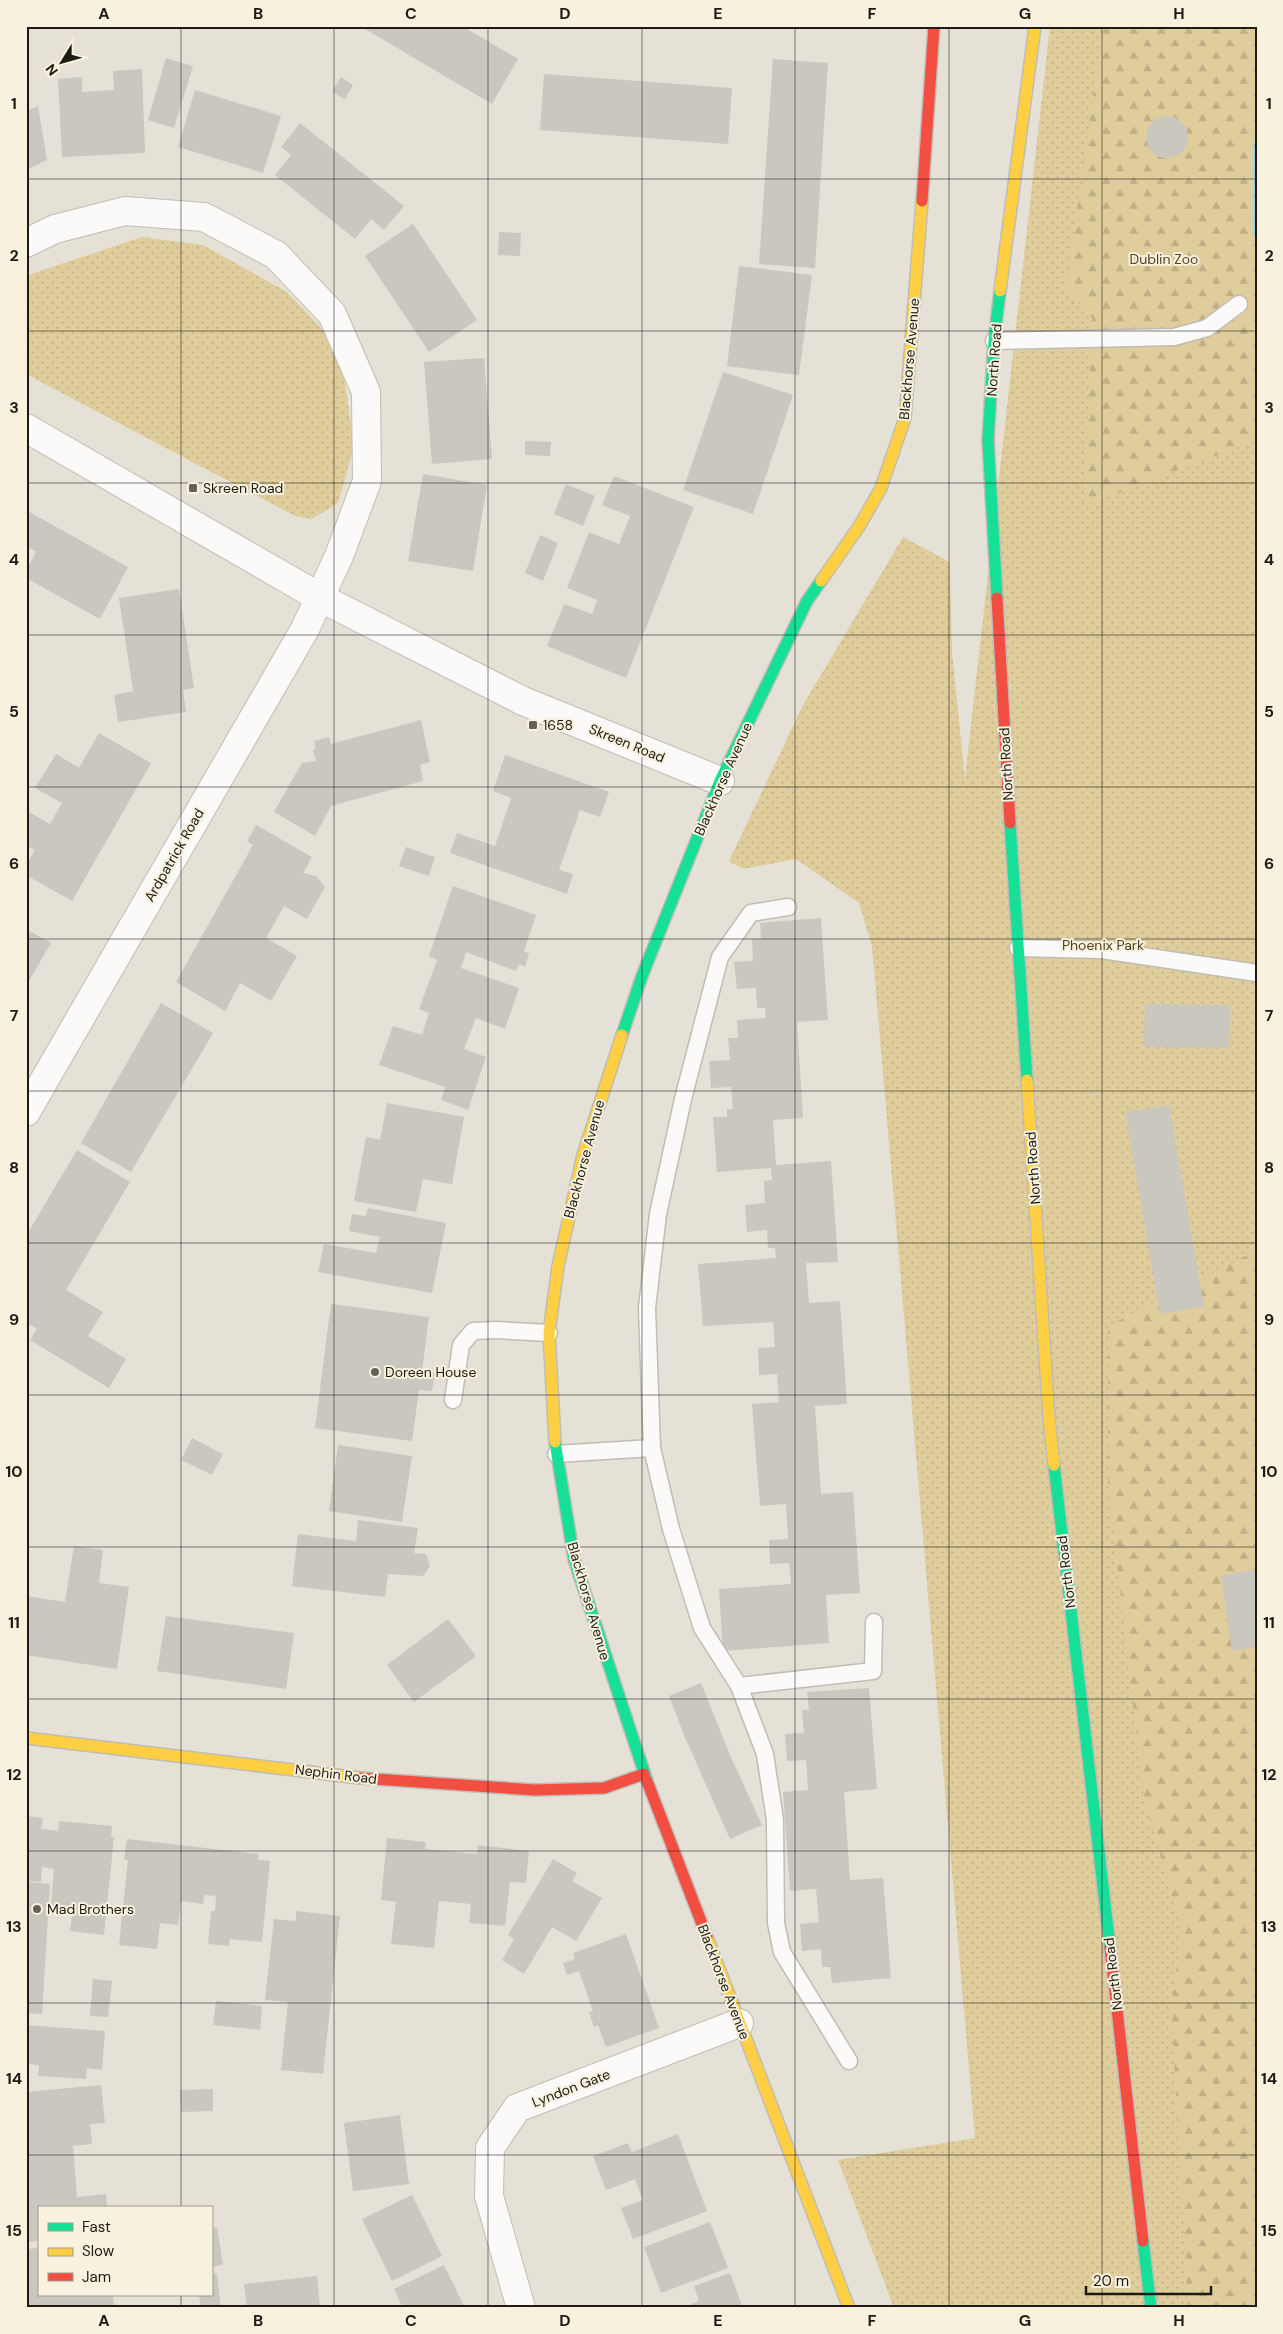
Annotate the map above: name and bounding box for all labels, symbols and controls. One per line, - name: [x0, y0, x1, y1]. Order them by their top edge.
- text: A: [98, 3, 110, 24]
- text: B: [253, 3, 263, 24]
- text: C: [405, 3, 417, 24]
- text: D: [559, 3, 571, 24]
- text: E: [713, 3, 723, 24]
- text: F: [868, 3, 877, 24]
- text: G: [1019, 3, 1031, 24]
- text: H: [1173, 3, 1185, 24]
- north arrow: [38, 38, 88, 88]
- text: N: [41, 60, 62, 79]
- text: 1: [11, 93, 17, 114]
- text: 1: [1266, 93, 1272, 114]
- text: 2: [9, 245, 19, 266]
- text: 2: [1264, 245, 1274, 266]
- park label: Dublin Zoo: [1130, 250, 1198, 268]
- street label: Blackhorse Avenue: [895, 297, 923, 421]
- street label: North Road: [982, 323, 1006, 397]
- text: 3: [9, 397, 19, 418]
- text: 3: [1264, 397, 1274, 418]
- place label: Skreen Road: [203, 479, 283, 497]
- marker: Skreen Road: [187, 482, 199, 494]
- text: 4: [9, 549, 19, 570]
- text: 4: [1264, 549, 1274, 570]
- text: 5: [9, 701, 19, 722]
- text: 5: [1264, 701, 1274, 722]
- place label: 1658: [543, 716, 573, 734]
- marker: 1658: [527, 719, 539, 731]
- street label: Skreen Road: [586, 720, 668, 766]
- street label: Blackhorse Avenue: [690, 720, 756, 838]
- street label: North Road: [995, 727, 1017, 801]
- street label: Ardpatrick Road: [140, 805, 208, 905]
- text: 6: [9, 853, 19, 874]
- text: 6: [1264, 853, 1274, 874]
- park label: Phoenix Park: [1062, 936, 1144, 954]
- text: 7: [10, 1005, 19, 1026]
- text: 7: [1265, 1005, 1274, 1026]
- street label: Blackhorse Avenue: [560, 1098, 608, 1220]
- street label: North Road: [1021, 1131, 1045, 1205]
- text: 8: [9, 1157, 19, 1178]
- text: 8: [1264, 1157, 1274, 1178]
- text: 9: [9, 1309, 19, 1330]
- text: 9: [1264, 1309, 1274, 1330]
- place label: Doreen House: [385, 1363, 476, 1381]
- marker: Doreen House: [369, 1366, 381, 1378]
- text: 10: [5, 1461, 23, 1482]
- text: 10: [1260, 1461, 1278, 1482]
- street label: North Road: [1053, 1535, 1079, 1609]
- street label: Blackhorse Avenue: [564, 1540, 614, 1662]
- text: 11: [8, 1612, 20, 1633]
- text: 11: [1263, 1612, 1275, 1633]
- street label: Nephin Road: [294, 1760, 378, 1788]
- text: 12: [6, 1764, 22, 1785]
- text: 12: [1261, 1764, 1277, 1785]
- place label: Mad Brothers: [47, 1900, 134, 1918]
- marker: Mad Brothers: [31, 1903, 43, 1915]
- text: 13: [6, 1916, 22, 1937]
- text: 13: [1261, 1916, 1277, 1937]
- street label: Blackhorse Avenue: [694, 1922, 754, 2042]
- street label: North Road: [1100, 1937, 1126, 2011]
- street label: Lyndon Gate: [529, 2065, 613, 2111]
- text: 14: [6, 2068, 22, 2089]
- text: 14: [1261, 2068, 1277, 2089]
- legend: [38, 2206, 212, 2296]
- text: Fast: [82, 2217, 111, 2237]
- text: 15: [6, 2220, 22, 2241]
- text: 15: [1261, 2220, 1277, 2241]
- text: Slow: [82, 2241, 115, 2261]
- scale bar: [1086, 2264, 1210, 2296]
- text: Jam: [82, 2267, 111, 2287]
- text: 20 m: [1093, 2271, 1129, 2291]
- text: A: [98, 2310, 110, 2331]
- text: B: [253, 2310, 263, 2331]
- text: C: [405, 2310, 417, 2331]
- text: D: [559, 2310, 571, 2331]
- text: E: [713, 2310, 723, 2331]
- text: F: [868, 2310, 877, 2331]
- text: G: [1019, 2310, 1031, 2331]
- text: H: [1173, 2310, 1185, 2331]

